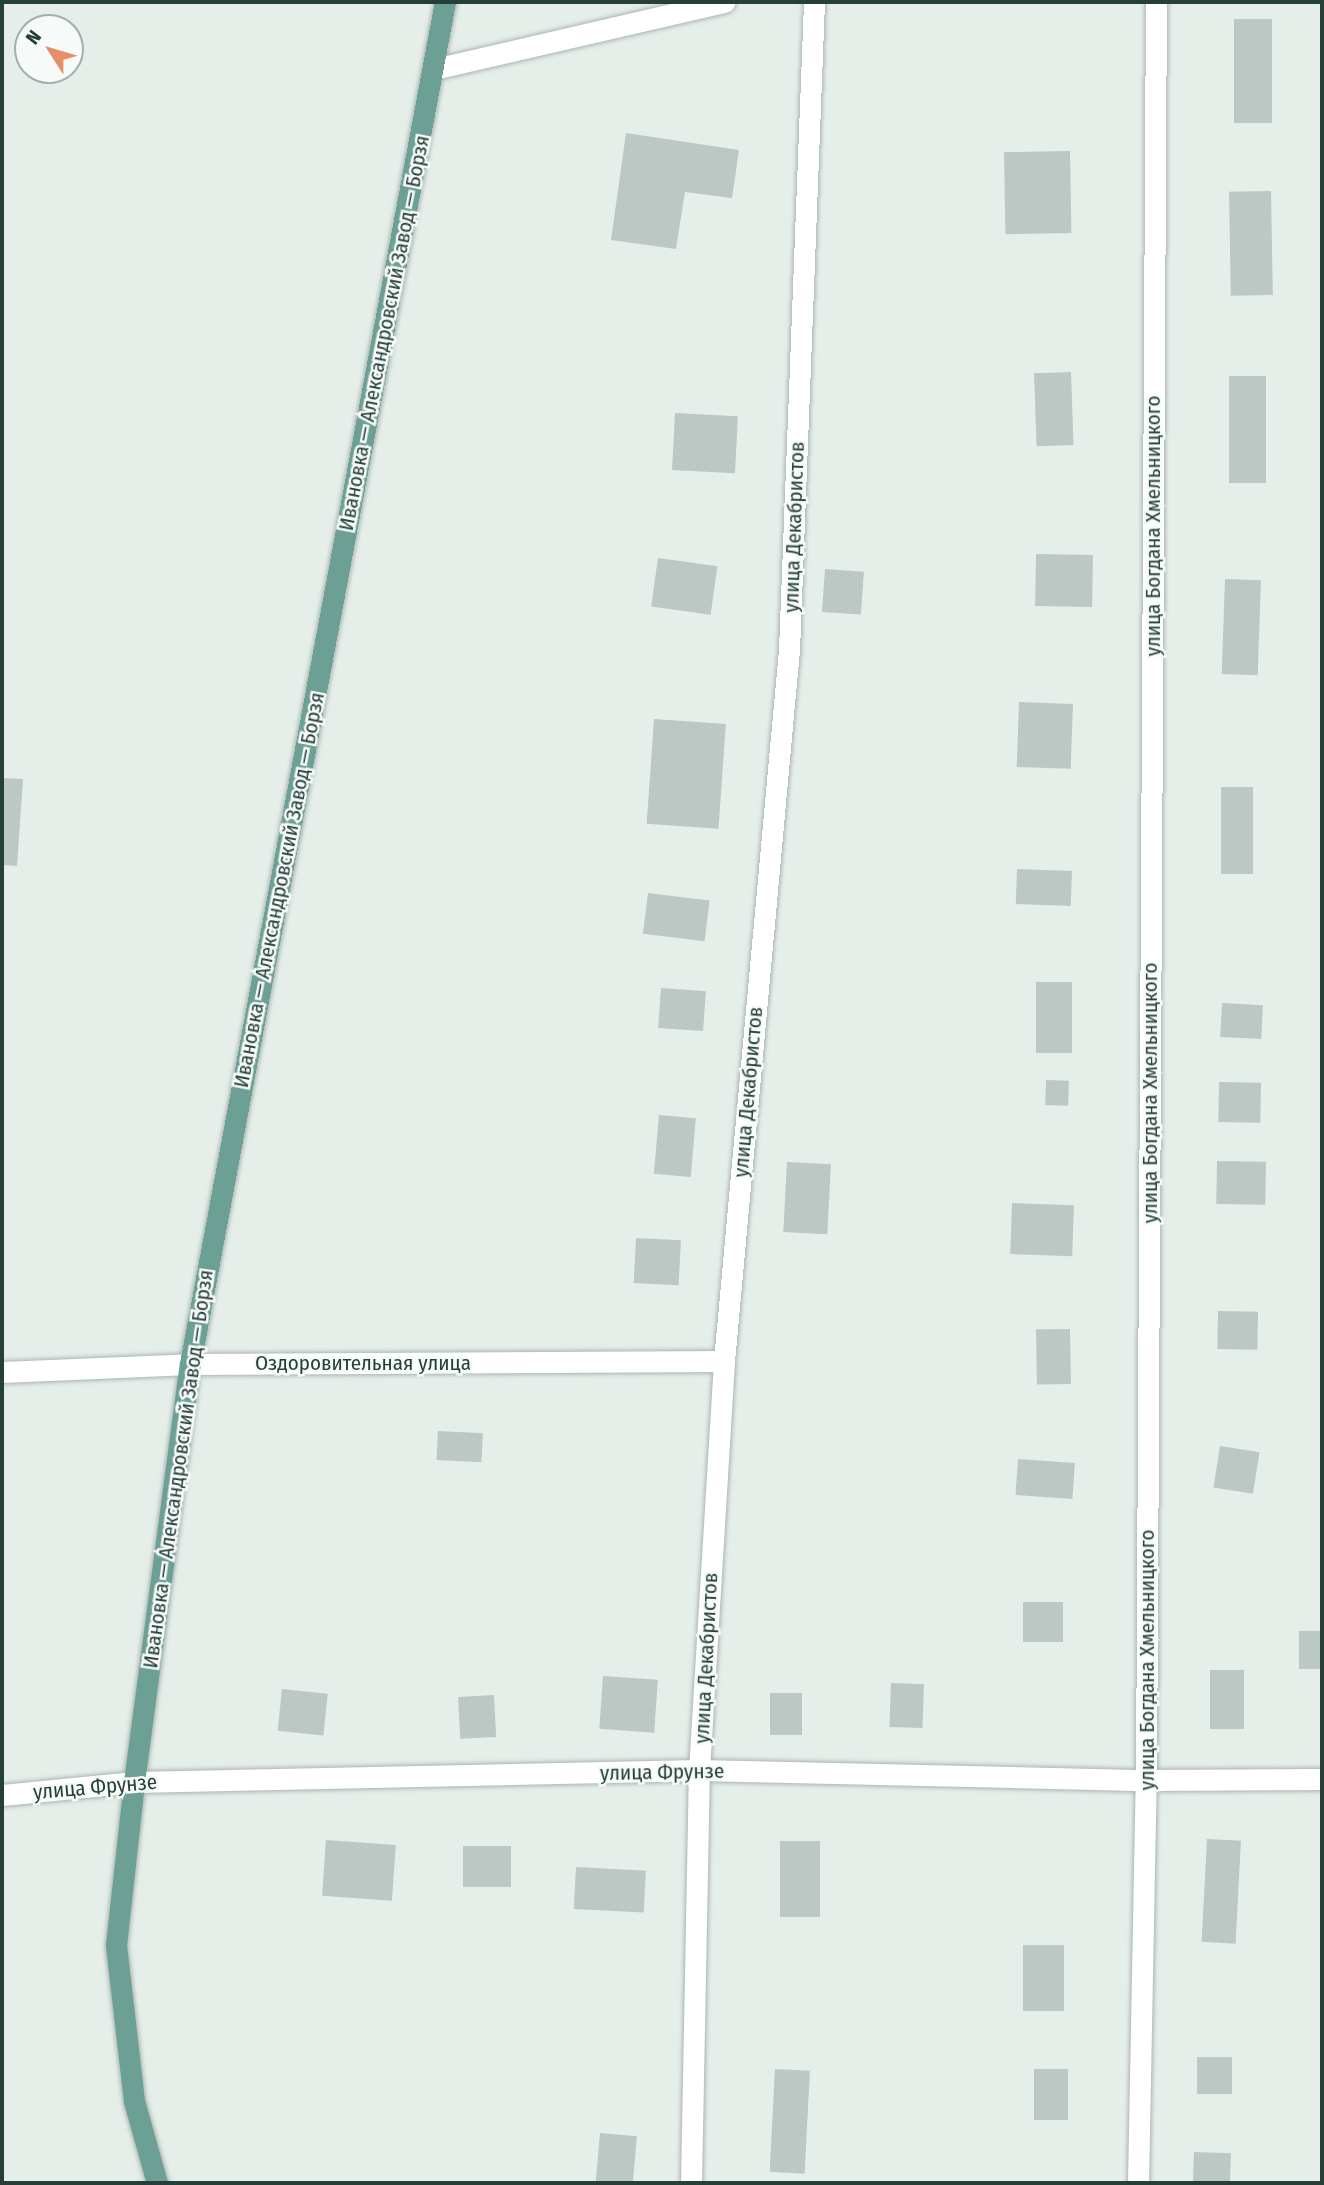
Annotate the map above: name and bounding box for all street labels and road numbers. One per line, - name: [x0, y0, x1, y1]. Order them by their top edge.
- street label: Ивановка — Александровский Завод — Борзя: [333, 133, 435, 533]
- street label: улица Богдана Хмельницкого: [1140, 396, 1166, 656]
- street label: улица Декабристов: [778, 441, 810, 613]
- street label: Ивановка — Александровский Завод — Борзя: [228, 690, 330, 1090]
- street label: улица Богдана Хмельницкого: [1137, 963, 1163, 1223]
- street label: улица Декабристов: [728, 1006, 768, 1178]
- street label: Ивановка — Александровский Завод — Борзя: [138, 1268, 218, 1670]
- street label: Оздоровительная улица: [255, 1350, 471, 1376]
- street label: улица Богдана Хмельницкого: [1134, 1530, 1160, 1790]
- street label: улица Декабристов: [689, 1572, 723, 1744]
- street label: улица Фрунзе: [600, 1758, 724, 1786]
- street label: улица Фрунзе: [32, 1769, 158, 1805]

